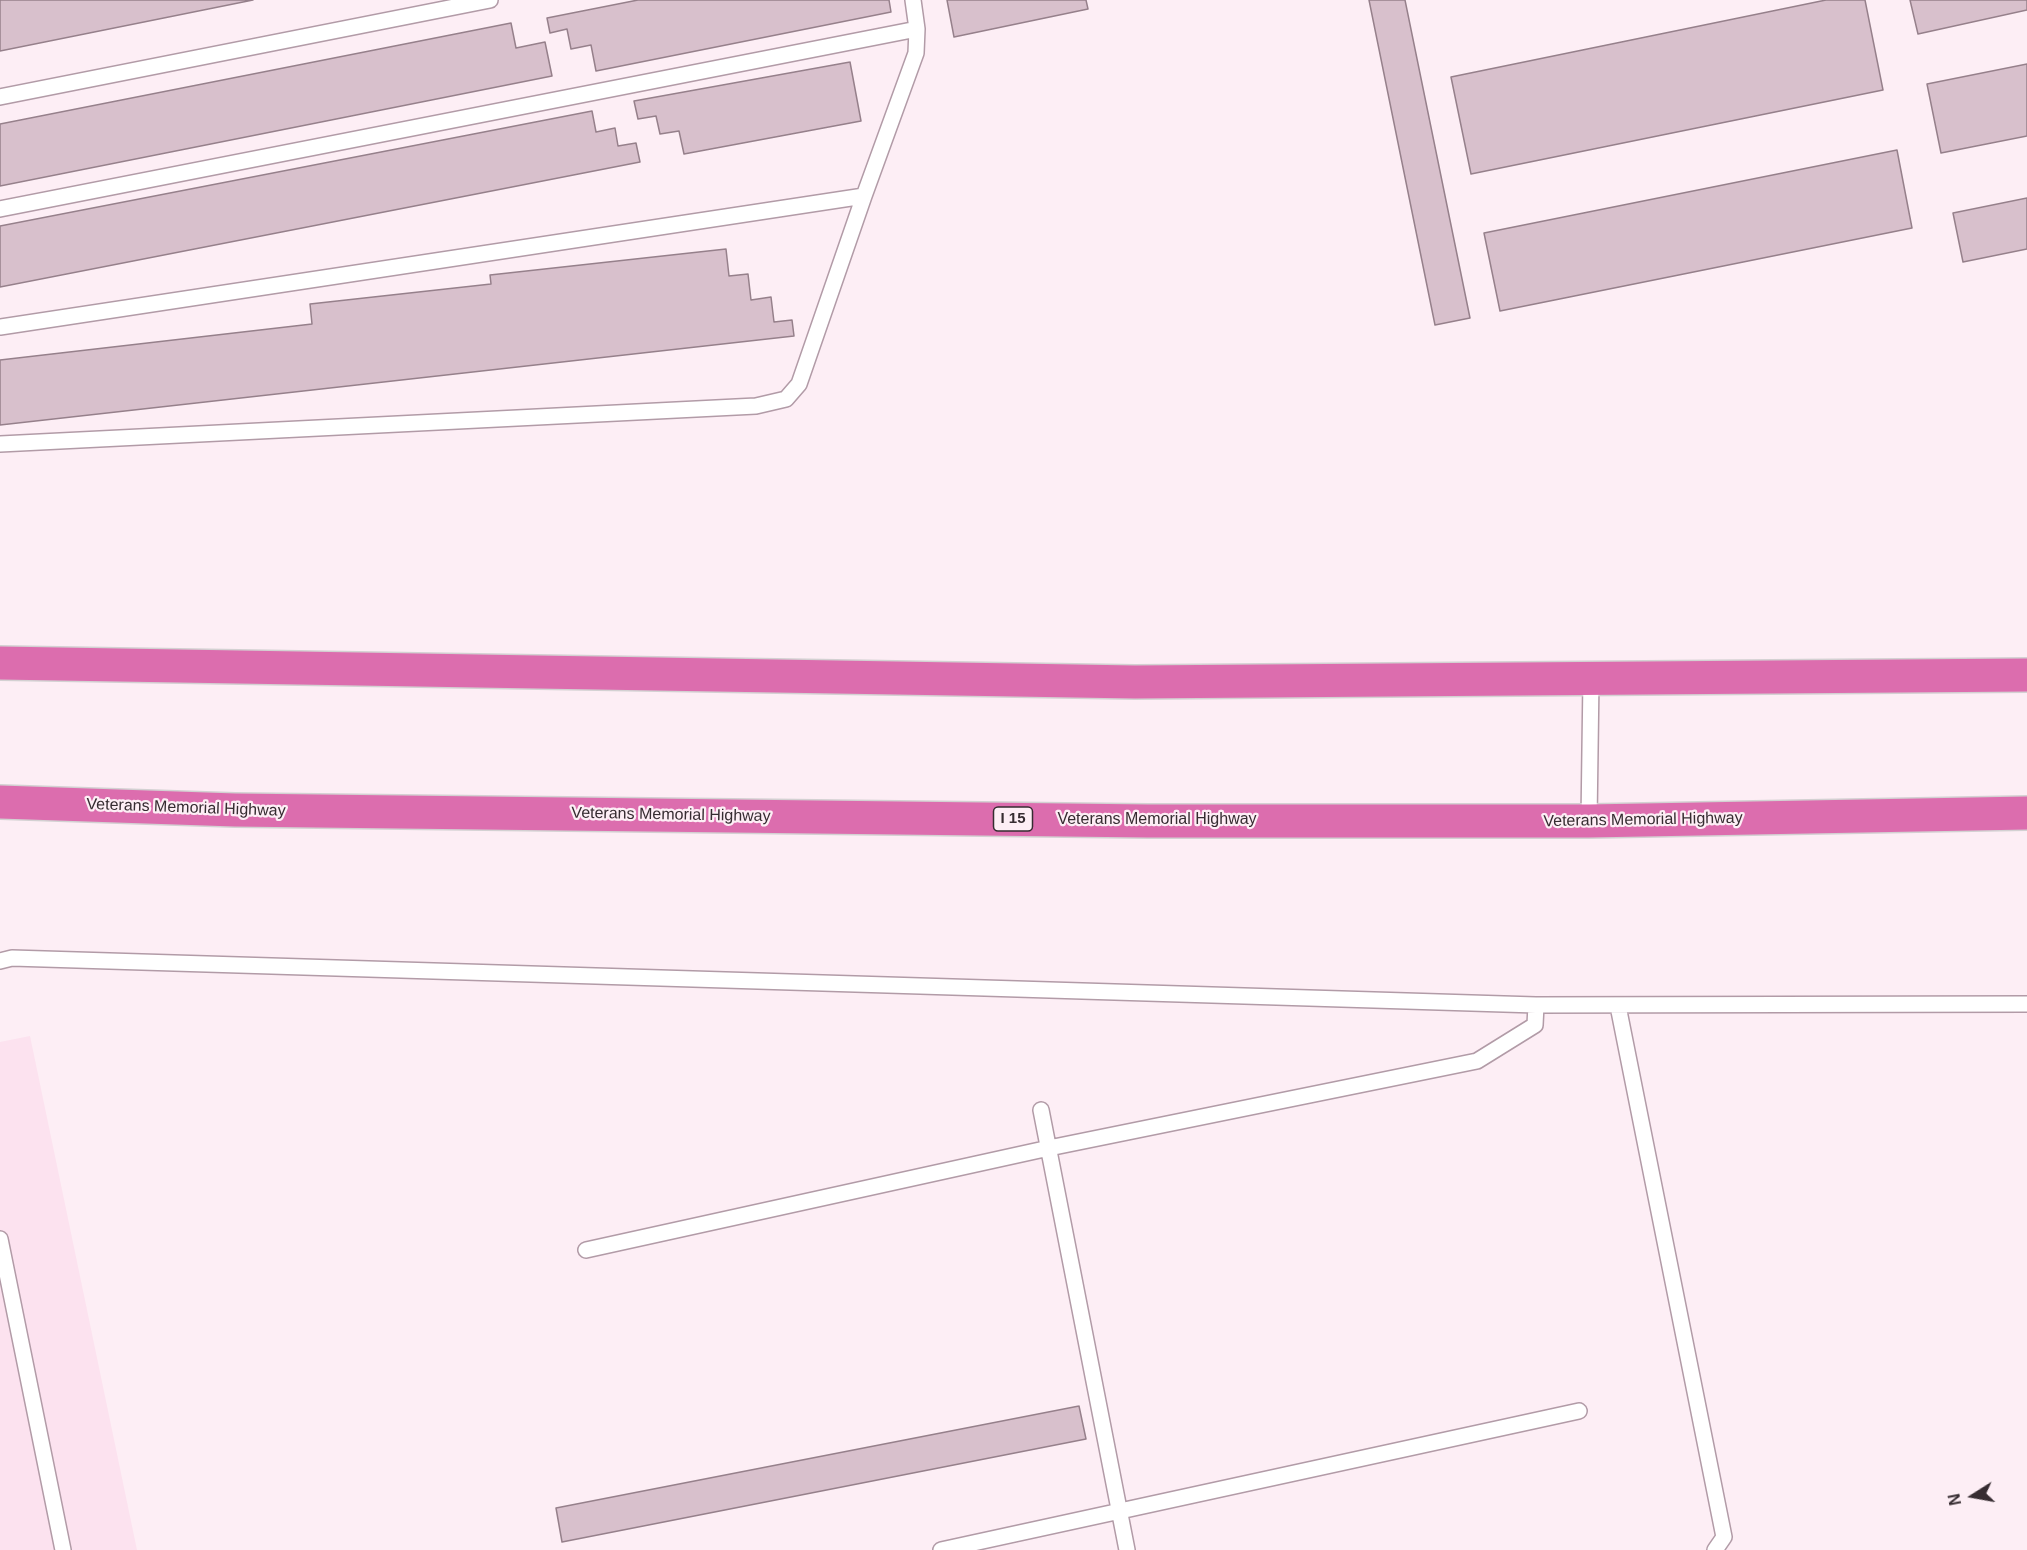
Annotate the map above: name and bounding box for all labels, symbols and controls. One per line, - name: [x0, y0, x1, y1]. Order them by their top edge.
- street label: Veterans Memorial Highway: [86, 795, 286, 821]
- street label: Veterans Memorial Highway: [571, 804, 771, 826]
- road number: I 15: [994, 807, 1032, 831]
- street label: Veterans Memorial Highway: [1543, 809, 1743, 831]
- street label: Veterans Memorial Highway: [1057, 810, 1257, 830]
- north arrow: [1943, 1466, 2003, 1526]
- text: N: [1945, 1492, 1964, 1507]

